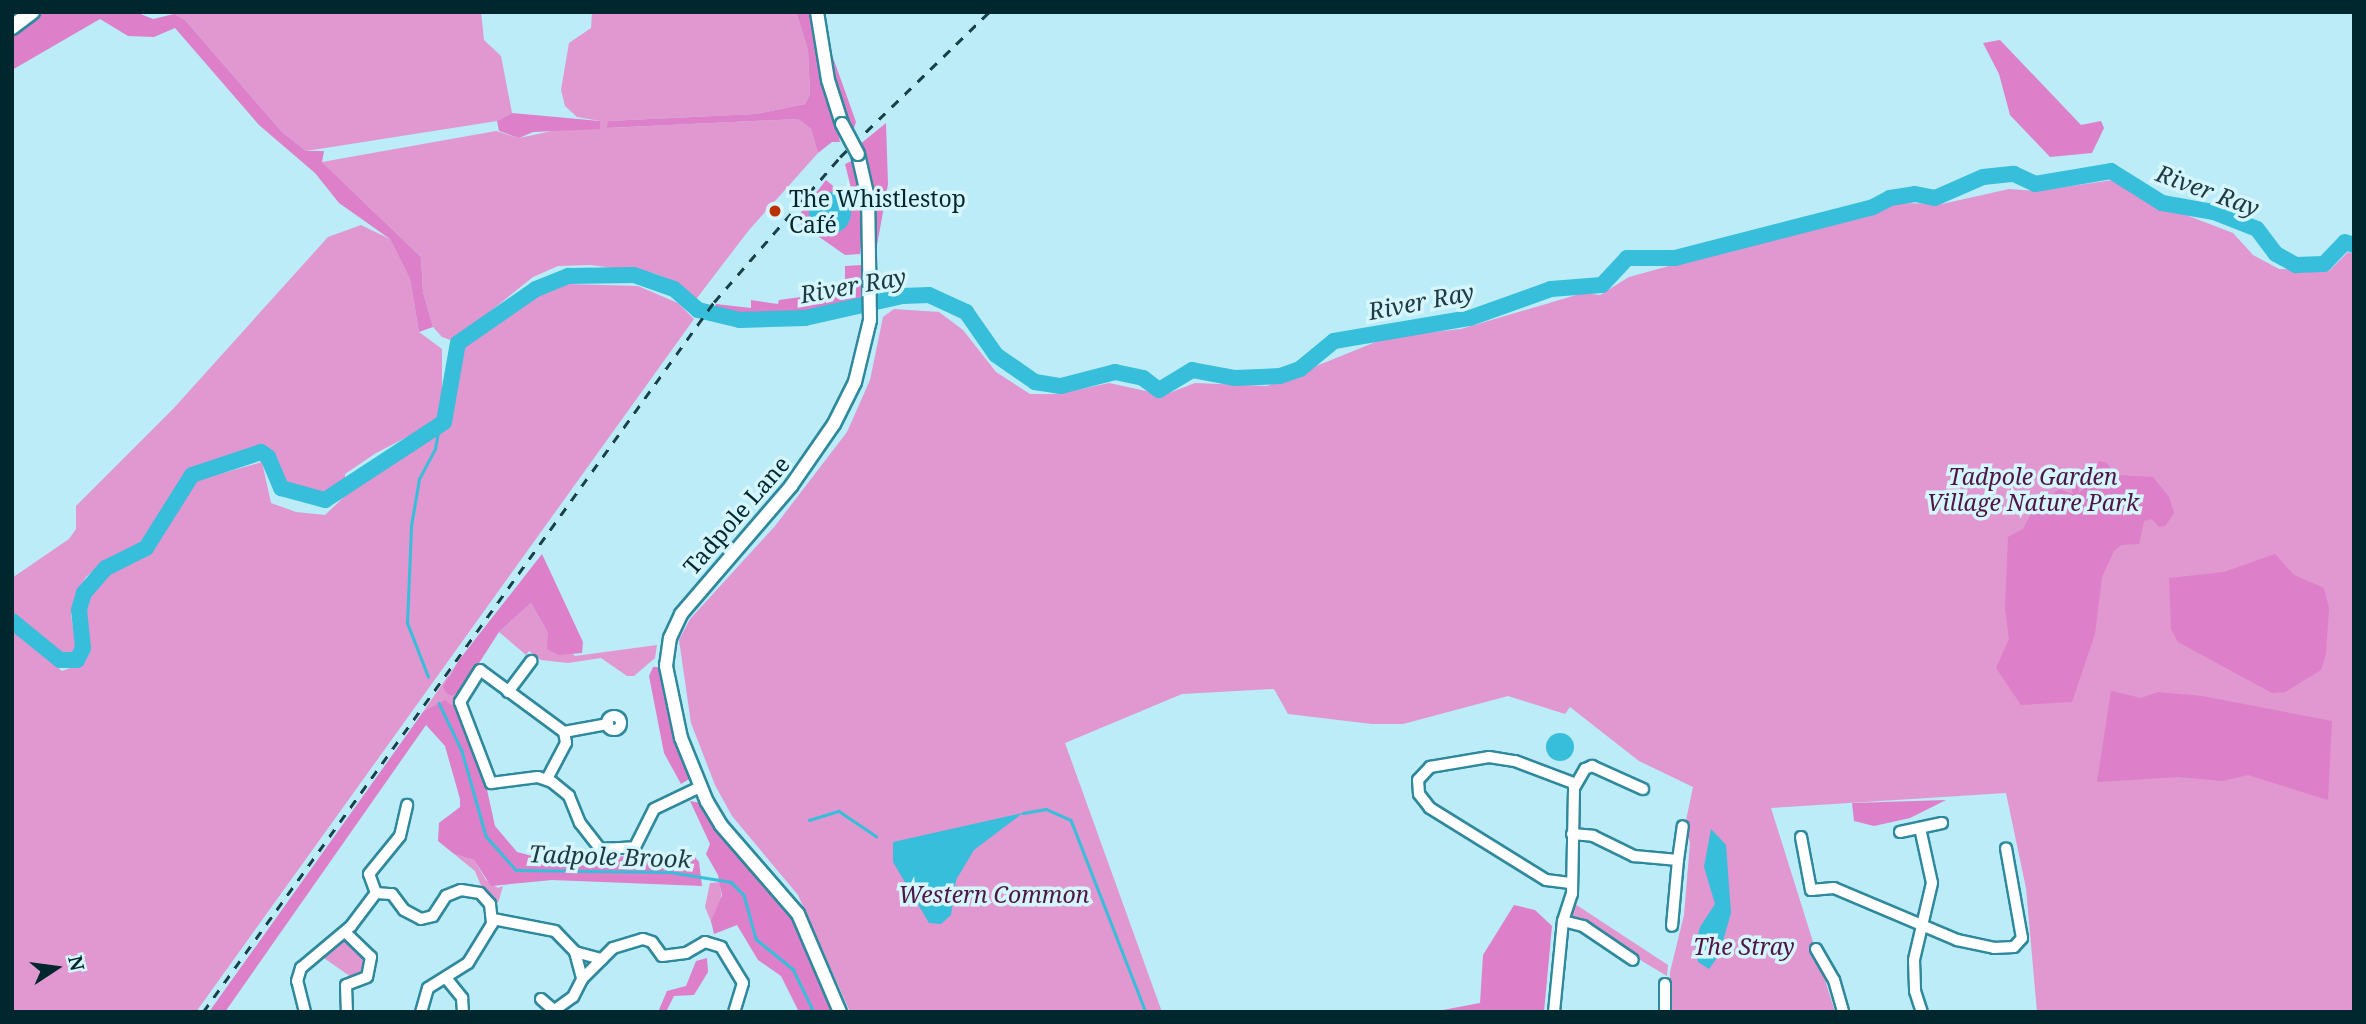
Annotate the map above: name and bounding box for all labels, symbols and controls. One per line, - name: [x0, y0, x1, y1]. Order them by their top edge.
- water label: River Ray: [2153, 158, 2263, 222]
- place label: The Whistlestop Café: [789, 184, 966, 238]
- marker: The Whistlestop Café: [767, 203, 783, 219]
- water label: River Ray: [798, 261, 908, 309]
- water label: River Ray: [1366, 277, 1476, 325]
- street label: Tadpole Lane: [677, 450, 795, 580]
- park label: Tadpole Garden Village Nature Park: [1927, 462, 2139, 516]
- water label: Tadpole Brook: [528, 839, 692, 873]
- park label: Western Common: [899, 880, 1089, 908]
- park label: The Stray: [1693, 932, 1795, 960]
- north arrow: [21, 933, 91, 1003]
- text: N: [62, 953, 91, 973]

